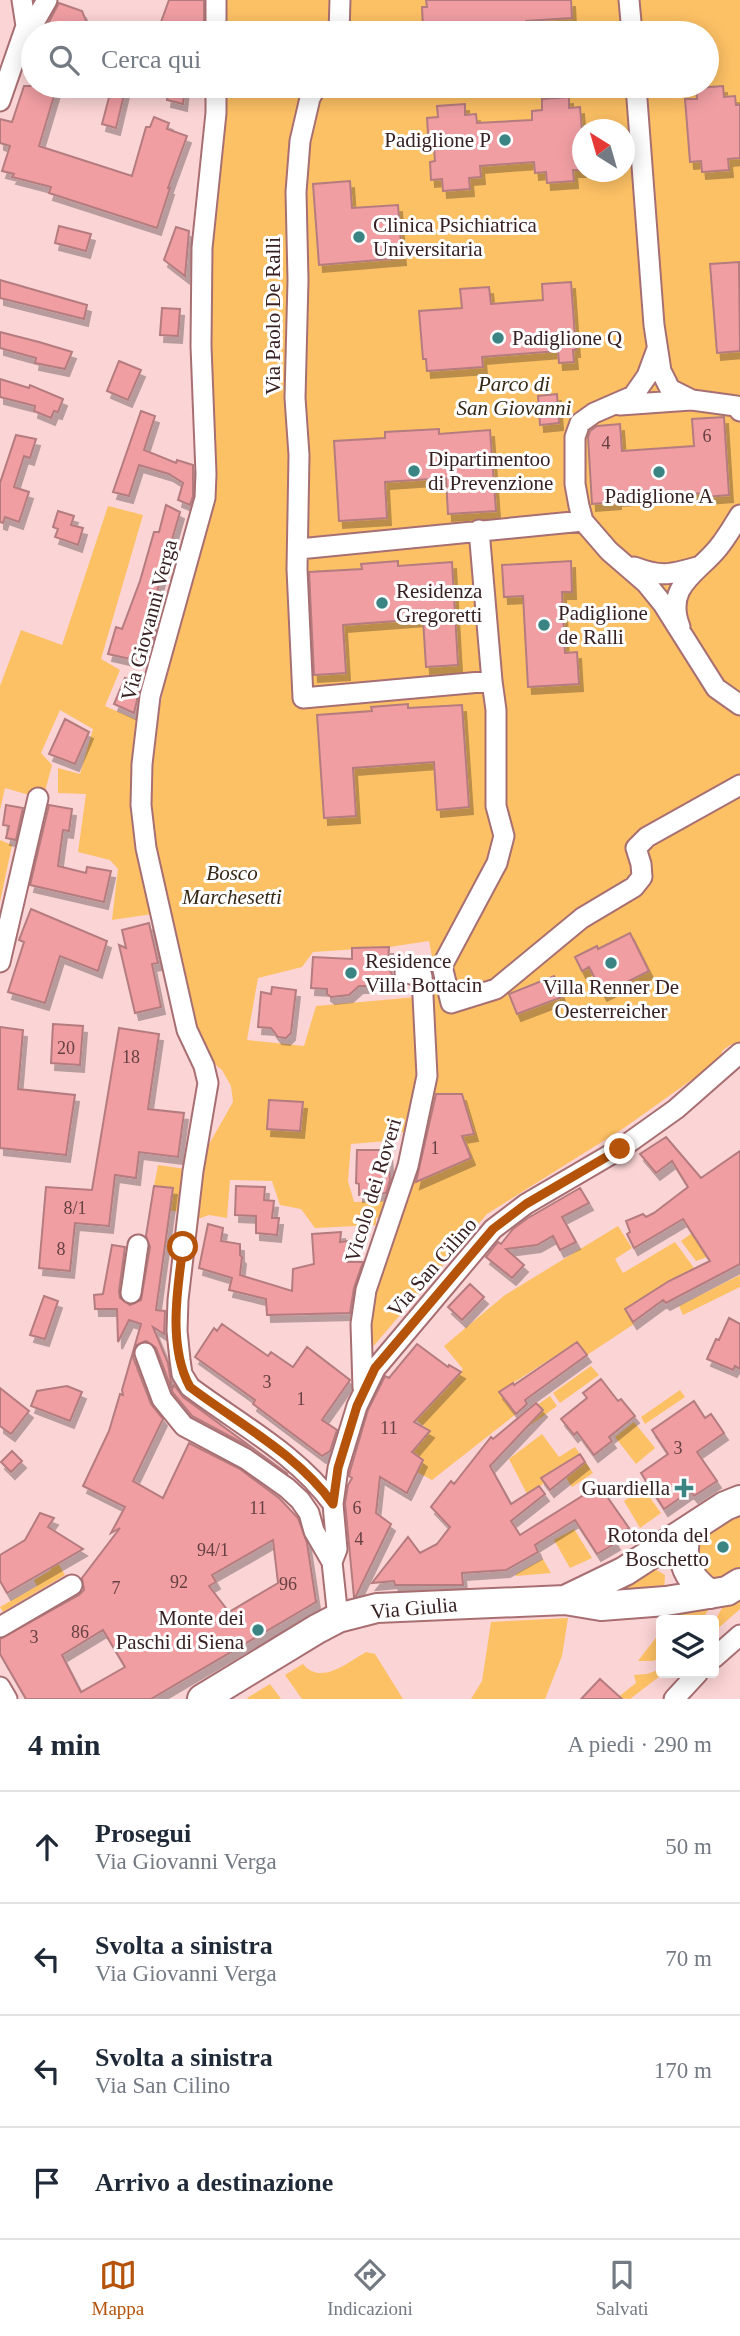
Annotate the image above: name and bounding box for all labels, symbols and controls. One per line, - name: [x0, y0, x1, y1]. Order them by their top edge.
- search box: [21, 21, 719, 98]
- icon: search: [45, 41, 83, 79]
- text: Cerca qui: [101, 45, 201, 74]
- north arrow: [572, 119, 635, 182]
- place label: Padiglione P: [384, 128, 491, 152]
- marker: Padiglione P: [497, 132, 513, 148]
- place label: Clinica Psichiatrica Universitaria: [373, 213, 538, 261]
- marker: Clinica Psichiatrica Universitaria: [351, 229, 367, 245]
- street label: Via Paolo De Ralli: [261, 237, 285, 395]
- place label: Padiglione Q: [512, 326, 622, 350]
- marker: Padiglione Q: [490, 330, 506, 346]
- park label: Parco di San Giovanni: [457, 372, 572, 420]
- house number: 6: [703, 426, 712, 446]
- house number: 4: [602, 433, 611, 453]
- place label: Dipartimentoo di Prevenzione: [428, 447, 553, 495]
- marker: Dipartimentoo di Prevenzione: [406, 463, 422, 479]
- marker: Padiglione A: [651, 464, 667, 480]
- place label: Padiglione A: [604, 484, 714, 508]
- street label: Via Giovanni Verga: [116, 536, 182, 703]
- place label: Residenza Gregoretti: [396, 579, 483, 627]
- marker: Residenza Gregoretti: [374, 595, 390, 611]
- place label: Padiglione de Ralli: [558, 601, 648, 649]
- marker: Padiglione de Ralli: [536, 617, 552, 633]
- park label: Bosco Marchesetti: [181, 861, 282, 909]
- place label: Residence Villa Bottacin: [365, 949, 483, 997]
- marker: Villa Renner De Oesterreicher: [603, 955, 619, 971]
- marker: Residence Villa Bottacin: [343, 965, 359, 981]
- place label: Villa Renner De Oesterreicher: [543, 975, 679, 1023]
- house number: 20: [57, 1038, 75, 1058]
- house number: 18: [122, 1047, 140, 1067]
- street label: Vicolo dei Roveri: [340, 1115, 406, 1265]
- route end: [604, 1133, 635, 1164]
- house number: 1: [431, 1138, 440, 1158]
- house number: 8/1: [63, 1198, 87, 1218]
- street label: Via San Cilino: [382, 1212, 482, 1322]
- route start: [167, 1231, 198, 1262]
- house number: 8: [57, 1239, 66, 1259]
- house number: 3: [263, 1372, 272, 1392]
- house number: 1: [297, 1389, 306, 1409]
- house number: 11: [380, 1418, 398, 1438]
- house number: 3: [674, 1438, 683, 1458]
- place label: Guardiella: [581, 1476, 671, 1500]
- marker: Guardiella: [676, 1480, 692, 1496]
- house number: 11: [249, 1498, 267, 1518]
- house number: 6: [353, 1498, 362, 1518]
- place label: Rotonda del Boschetto: [607, 1523, 709, 1571]
- house number: 4: [355, 1529, 364, 1549]
- marker: Rotonda del Boschetto: [715, 1539, 731, 1555]
- house number: 94/1: [197, 1540, 229, 1560]
- house number: 92: [170, 1572, 188, 1592]
- house number: 96: [279, 1574, 297, 1594]
- house number: 7: [112, 1578, 121, 1598]
- street label: Via Giulia: [370, 1592, 459, 1624]
- place label: Monte dei Paschi di Siena: [116, 1606, 245, 1654]
- map controls: [656, 1615, 719, 1678]
- button: layers: [656, 1615, 719, 1678]
- house number: 86: [71, 1622, 89, 1642]
- marker: Monte dei Paschi di Siena: [250, 1622, 266, 1638]
- house number: 3: [30, 1627, 39, 1647]
- text: 4 min: [28, 1728, 101, 1761]
- text: A piedi · 290 m: [568, 1732, 712, 1757]
- text: Prosegui: [95, 1819, 191, 1848]
- icon: ahead: [28, 1828, 66, 1866]
- text: 50 m: [665, 1834, 712, 1859]
- text: Via Giovanni Verga: [95, 1849, 277, 1874]
- text: Svolta a sinistra: [95, 1931, 273, 1960]
- icon: left: [28, 1940, 66, 1978]
- text: 70 m: [665, 1946, 712, 1971]
- text: Via Giovanni Verga: [95, 1961, 277, 1986]
- text: Svolta a sinistra: [95, 2043, 273, 2072]
- icon: left: [28, 2052, 66, 2090]
- text: 170 m: [654, 2058, 712, 2083]
- text: Via San Cilino: [95, 2073, 230, 2098]
- icon: arrive: [28, 2164, 66, 2202]
- text: Arrivo a destinazione: [95, 2168, 333, 2197]
- tab: Mappa: [91, 2256, 144, 2320]
- tab: Indicazioni: [327, 2256, 413, 2320]
- tab: Salvati: [596, 2256, 648, 2320]

